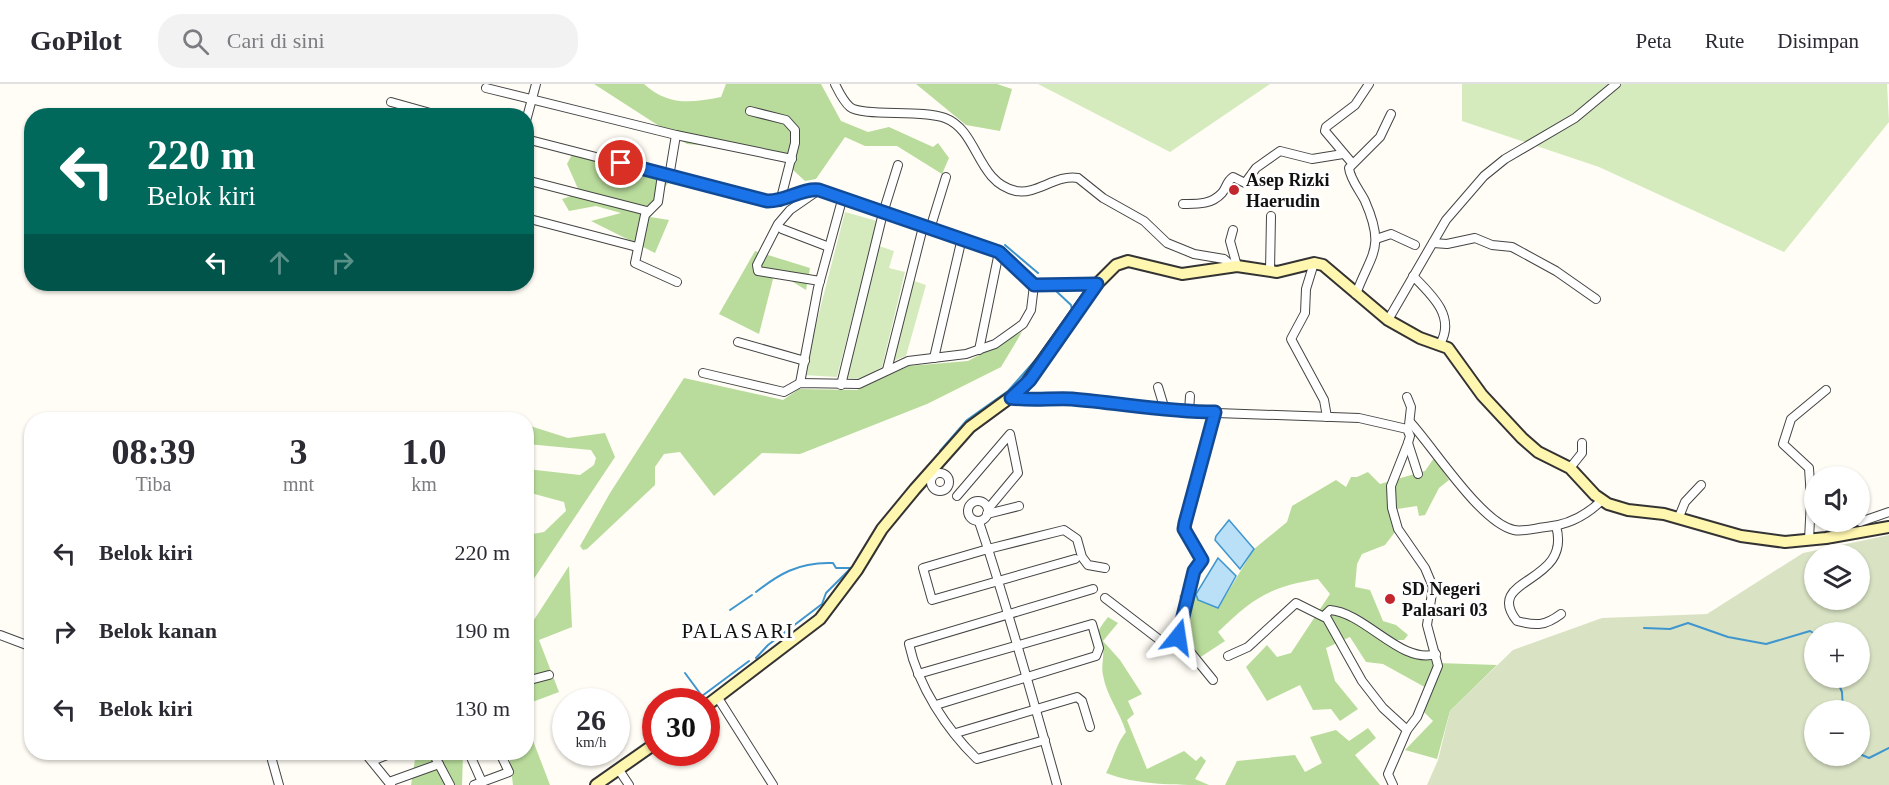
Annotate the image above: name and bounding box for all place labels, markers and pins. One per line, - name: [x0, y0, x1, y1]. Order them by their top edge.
- pin: [595, 137, 646, 188]
- place label: Asep Rizki Haerudin: [1246, 170, 1330, 211]
- marker: Asep Rizki Haerudin: [1227, 183, 1241, 197]
- place label: SD Negeri Palasari 03: [1402, 579, 1488, 620]
- marker: SD Negeri Palasari 03: [1383, 592, 1397, 606]

